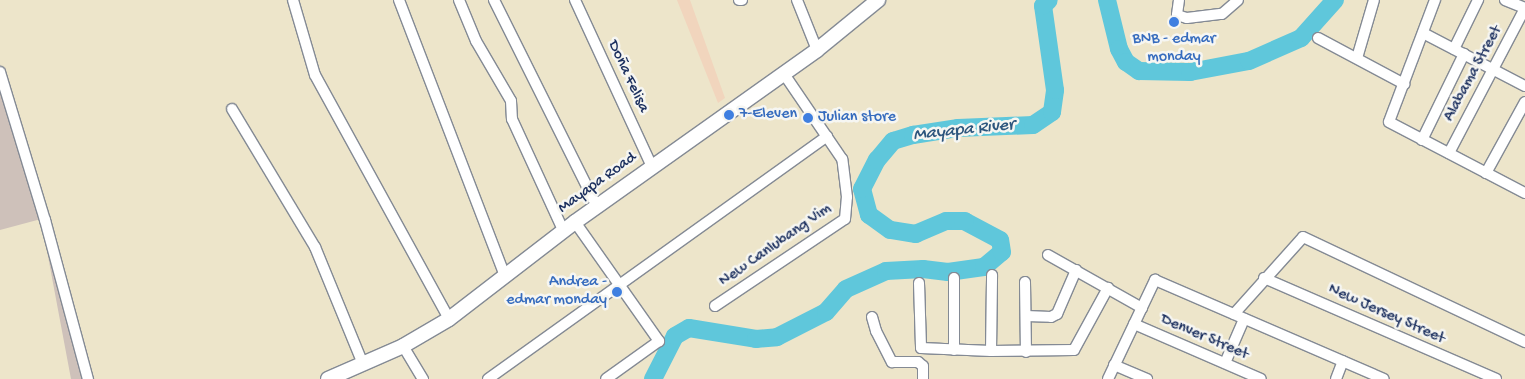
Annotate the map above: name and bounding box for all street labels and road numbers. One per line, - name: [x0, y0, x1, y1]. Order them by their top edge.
- street label: Alabama Street: [1441, 23, 1507, 125]
- street label: Doña Felisa: [602, 38, 652, 116]
- street label: Mayapa Road: [555, 149, 641, 219]
- street label: New Canlubang Vim: [716, 200, 836, 292]
- street label: New Jersey Street: [1325, 281, 1447, 349]
- street label: Denver Street: [1157, 311, 1251, 365]

